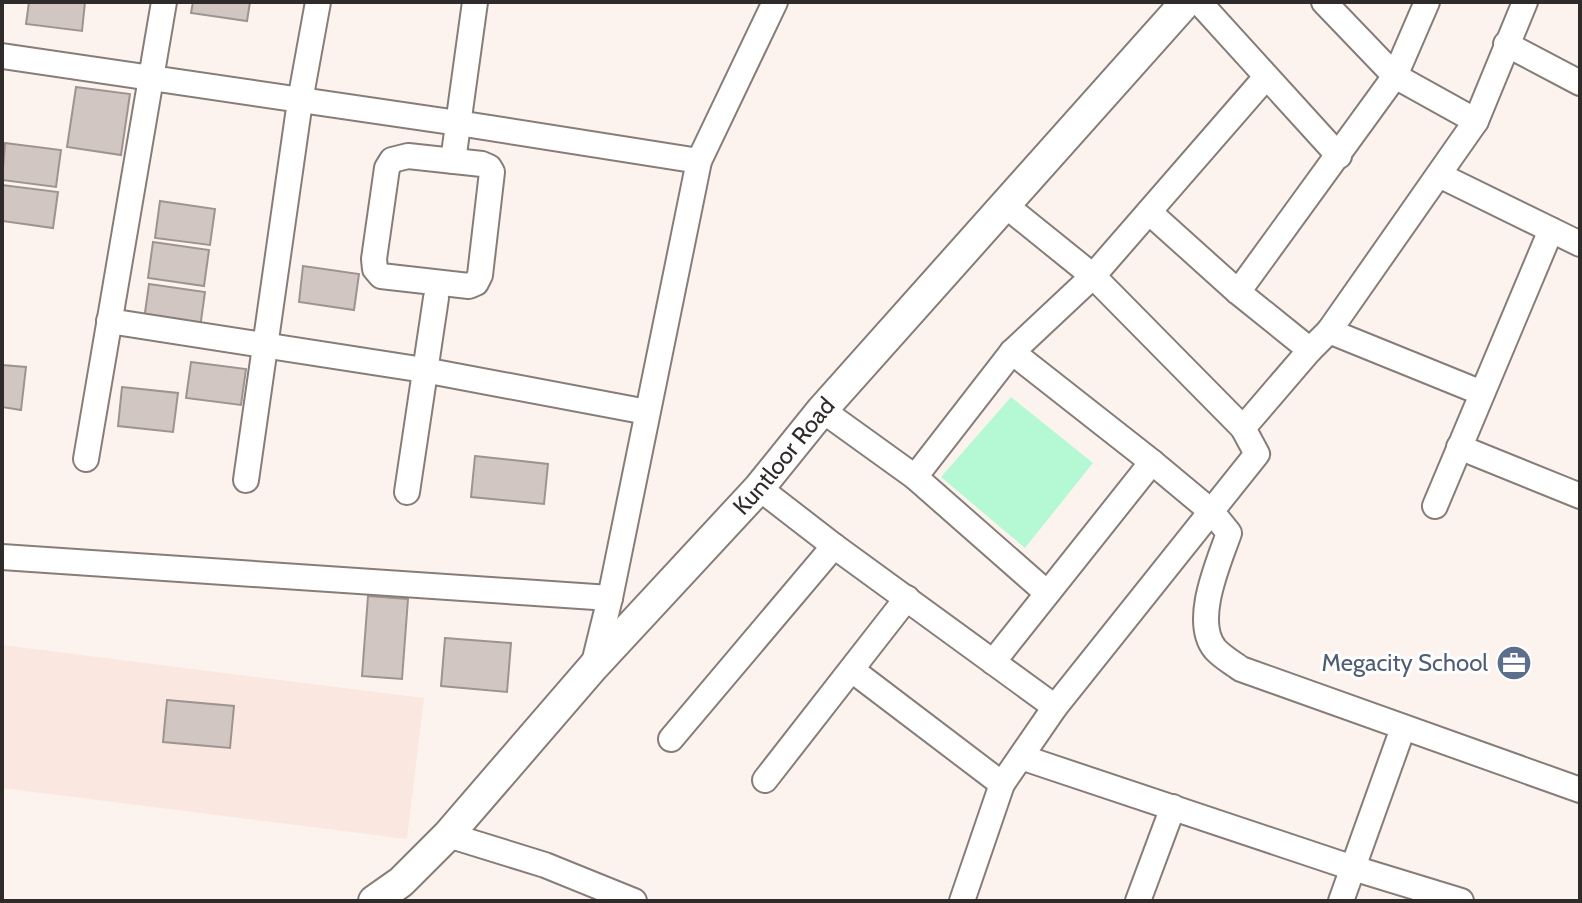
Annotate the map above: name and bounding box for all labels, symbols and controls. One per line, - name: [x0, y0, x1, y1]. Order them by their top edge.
- street label: Kuntloor Road: [727, 391, 841, 521]
- office icon: Megacity School: [1495, 644, 1533, 682]
- place label: Megacity School: [1321, 648, 1488, 677]

